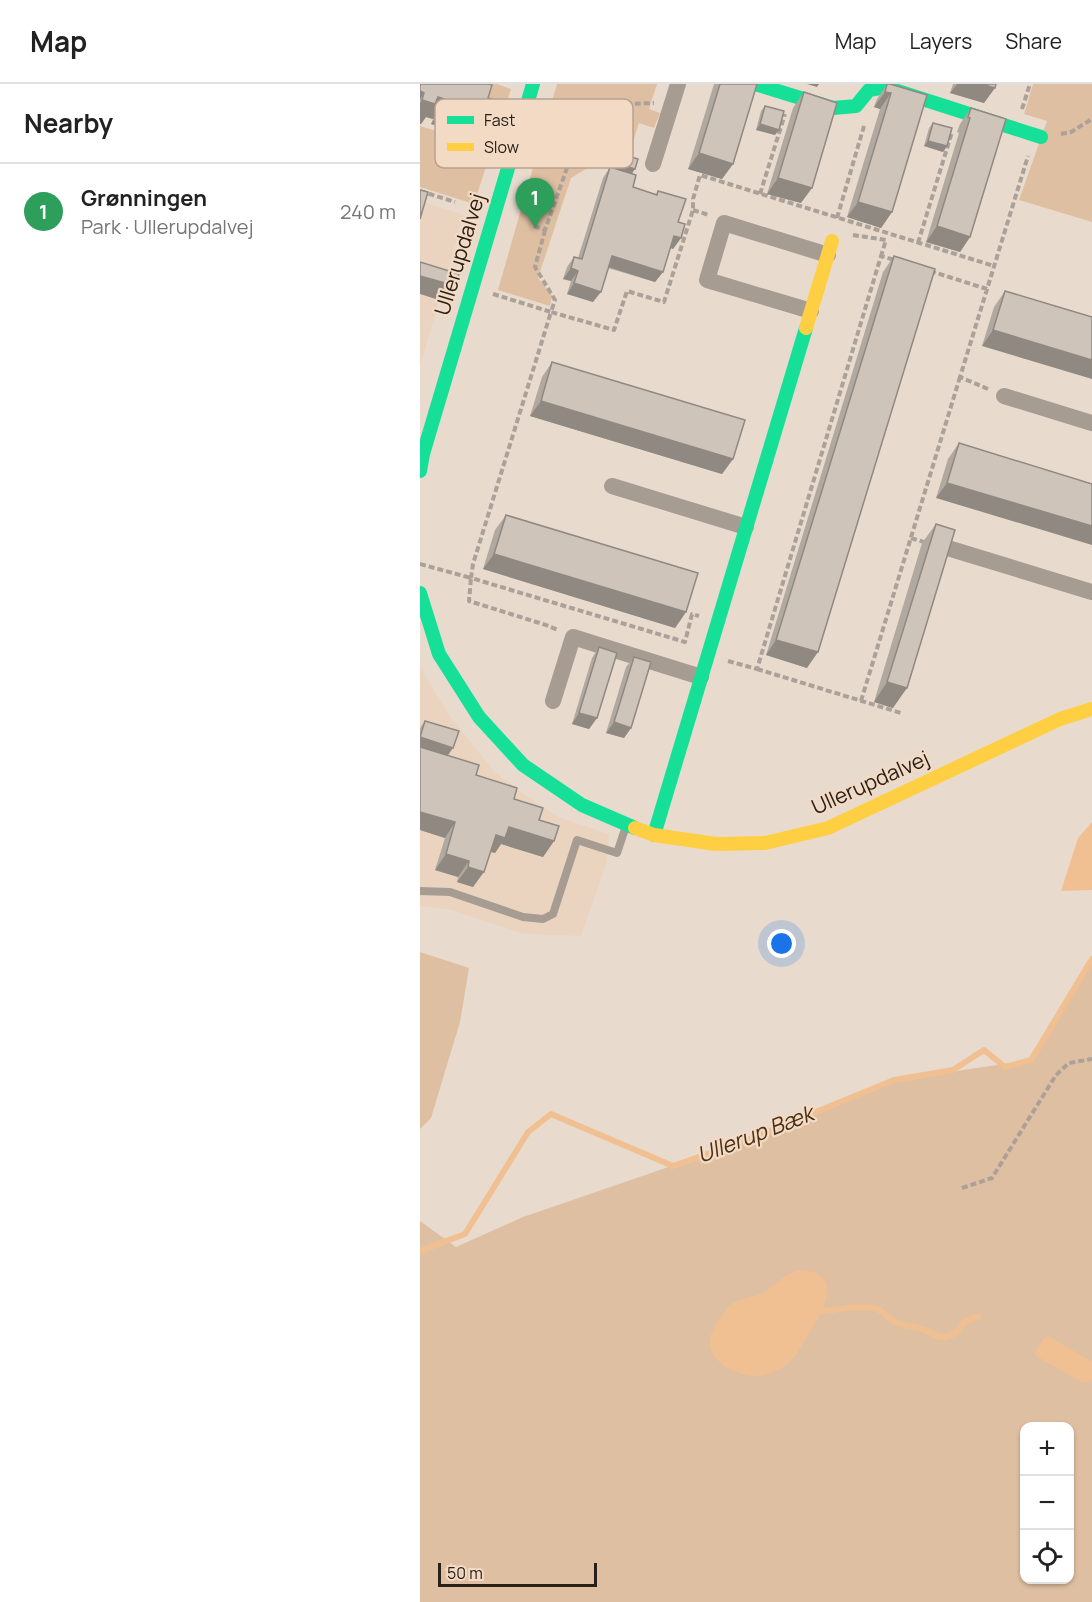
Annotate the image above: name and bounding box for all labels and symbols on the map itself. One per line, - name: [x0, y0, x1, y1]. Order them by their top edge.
- legend: [435, 99, 633, 168]
- text: Fast: [484, 109, 515, 131]
- text: Slow: [484, 136, 519, 158]
- pin: 1: [516, 178, 554, 228]
- street label: Ullerupdalvej: [427, 190, 491, 318]
- street label: Ullerupdalvej: [807, 744, 933, 820]
- your location: [767, 929, 796, 958]
- water label: Ullerup Bæk: [693, 1097, 820, 1170]
- scale bar: [438, 1560, 597, 1588]

